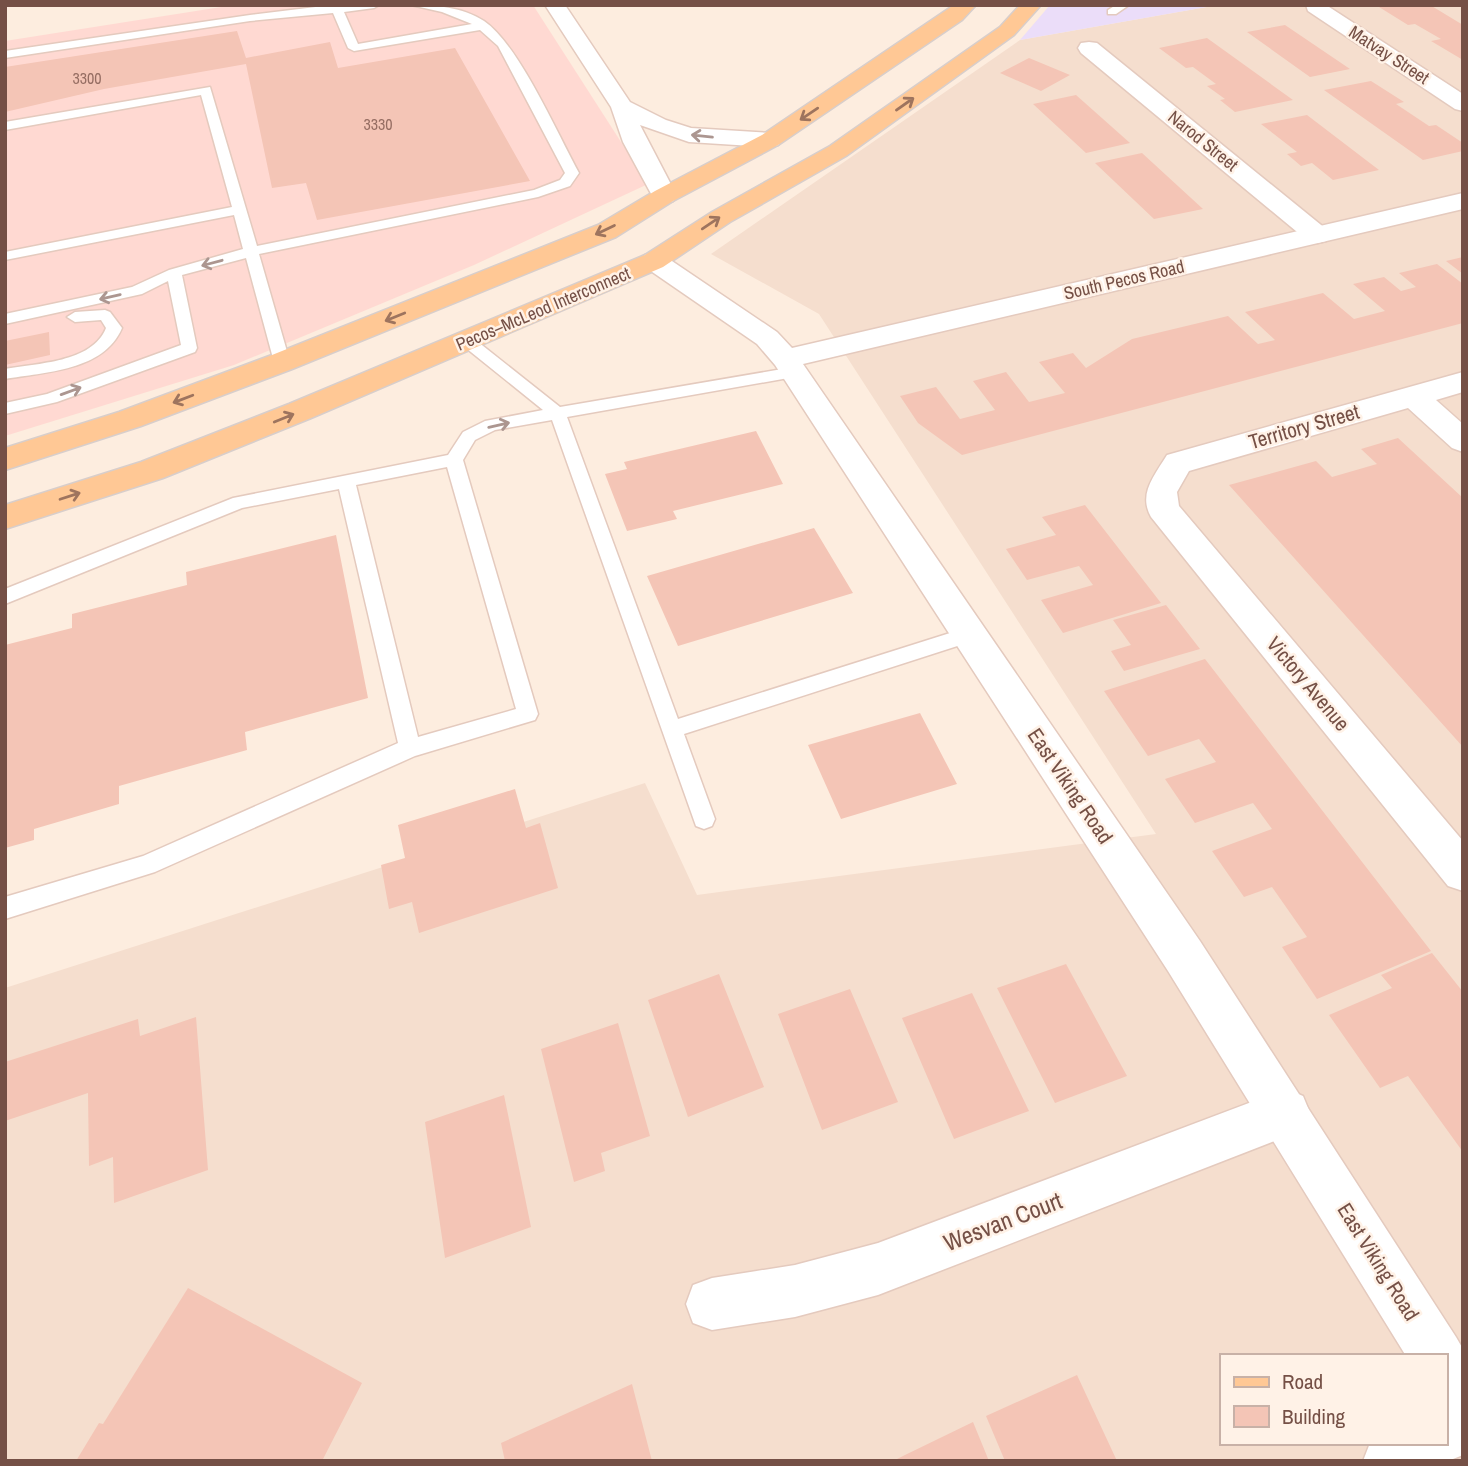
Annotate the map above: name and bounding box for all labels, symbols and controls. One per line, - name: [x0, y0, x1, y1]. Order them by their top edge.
- street label: Matvay Street: [1344, 19, 1434, 90]
- house number: 3300: [72, 67, 102, 89]
- one-way arrow: [895, 97, 914, 111]
- street label: Narod Street: [1163, 105, 1244, 177]
- one-way arrow: [800, 107, 820, 121]
- house number: 3330: [363, 113, 393, 135]
- one-way arrow: [691, 129, 714, 142]
- one-way arrow: [701, 216, 720, 230]
- one-way arrow: [595, 224, 616, 238]
- street label: South Pecos Road: [1061, 253, 1187, 306]
- one-way arrow: [201, 257, 223, 270]
- street label: Pecos–McLeod Interconnect: [452, 260, 634, 357]
- one-way arrow: [99, 291, 122, 305]
- one-way arrow: [384, 311, 406, 324]
- one-way arrow: [59, 384, 81, 396]
- one-way arrow: [172, 394, 194, 407]
- street label: Territory Street: [1245, 397, 1363, 456]
- one-way arrow: [272, 410, 294, 423]
- one-way arrow: [487, 417, 510, 431]
- one-way arrow: [59, 489, 81, 501]
- street label: Victory Avenue: [1260, 630, 1357, 737]
- street label: East Viking Road: [1021, 722, 1120, 849]
- street label: Wesvan Court: [939, 1184, 1067, 1258]
- street label: East Viking Road: [1331, 1197, 1426, 1326]
- legend: [1220, 1354, 1447, 1445]
- text: Road: [1282, 1367, 1323, 1396]
- text: Building: [1282, 1402, 1346, 1431]

